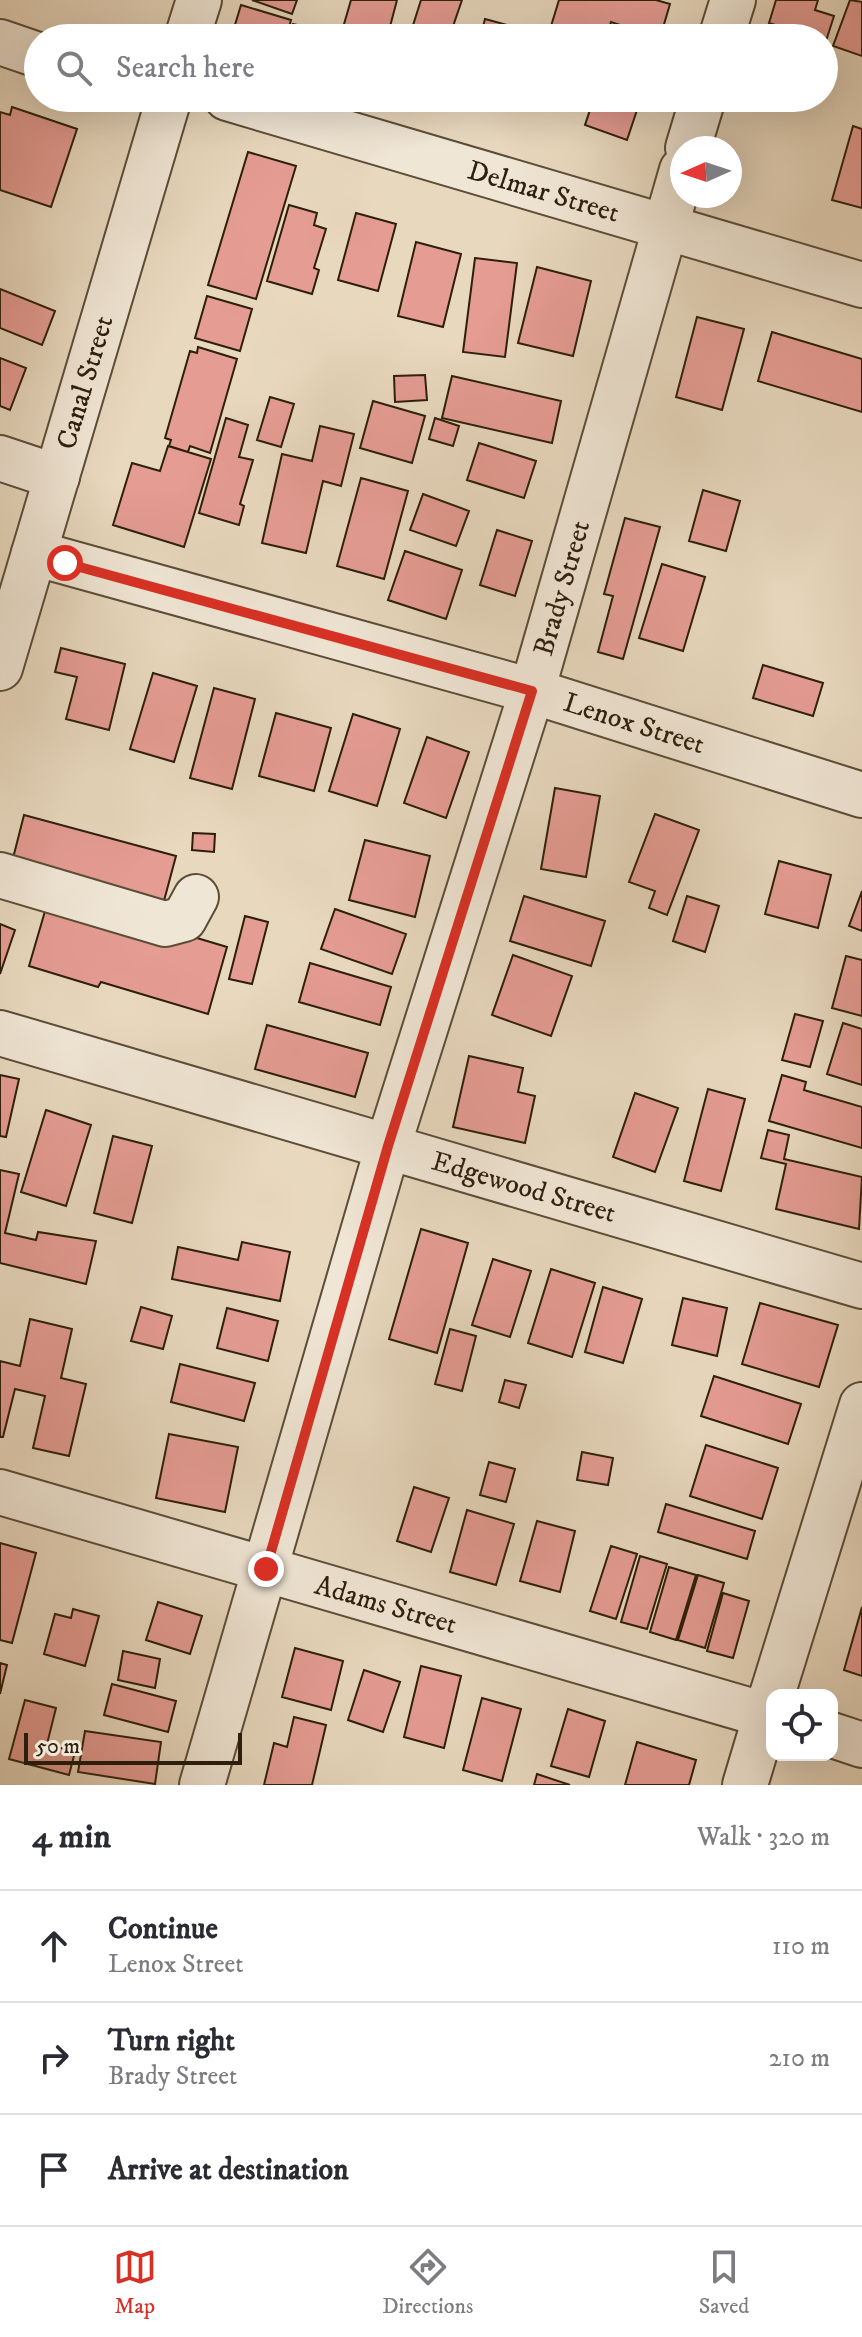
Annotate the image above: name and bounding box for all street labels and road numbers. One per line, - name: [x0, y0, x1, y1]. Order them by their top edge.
- street label: Delmar Street: [464, 152, 624, 230]
- street label: Canal Street: [48, 311, 121, 453]
- street label: Brady Street: [526, 516, 598, 660]
- street label: Lenox Street: [559, 685, 709, 762]
- street label: Edgewood Street: [428, 1143, 620, 1230]
- street label: Adams Street: [311, 1567, 461, 1642]

